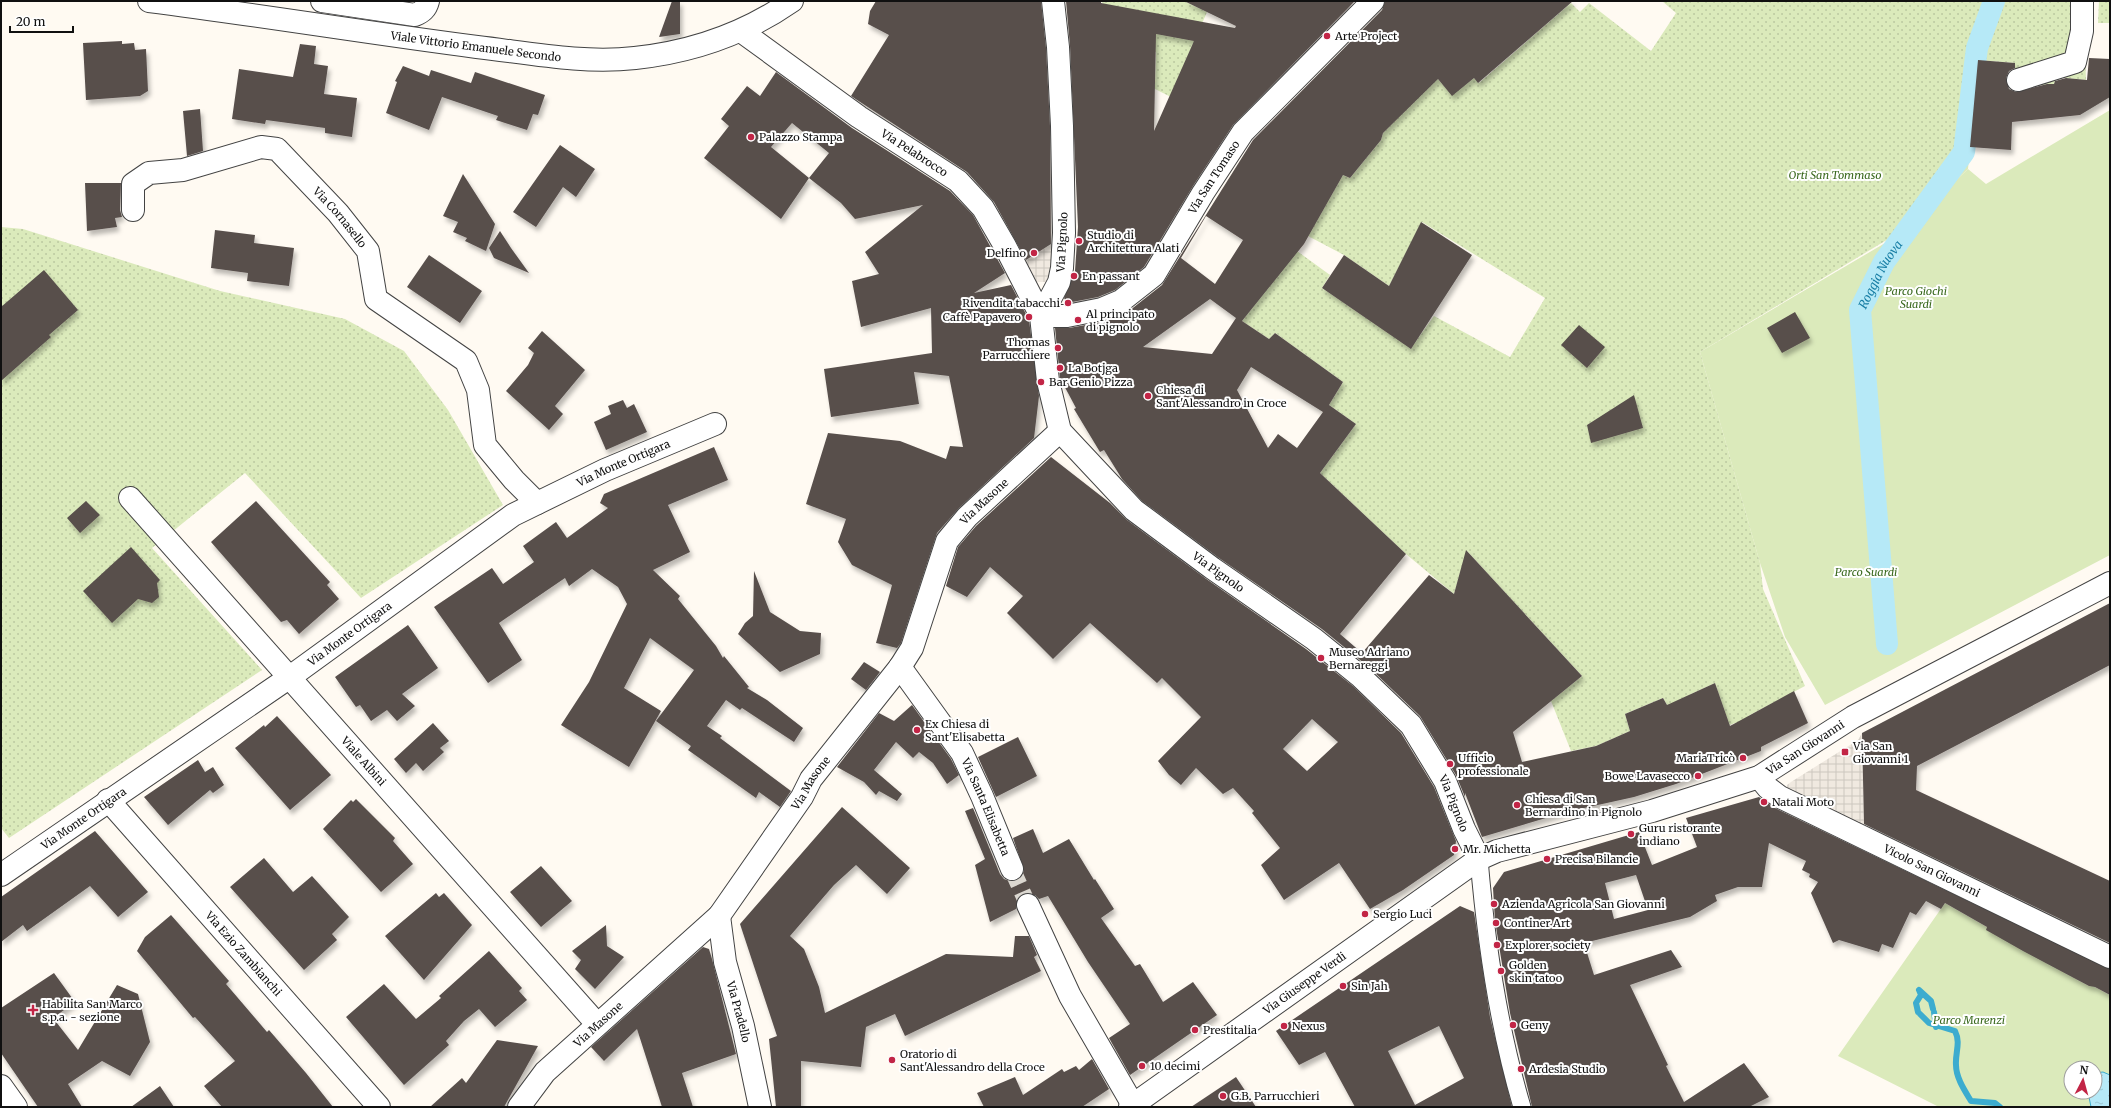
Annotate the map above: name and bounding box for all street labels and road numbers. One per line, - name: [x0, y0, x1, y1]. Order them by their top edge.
- street label: Viale Vittorio Emanuele Secondo: [389, 28, 562, 65]
- street label: Via Pelabrocco: [878, 126, 951, 180]
- street label: Via San Tomaso: [1185, 137, 1243, 217]
- street label: Via Cornasello: [309, 183, 370, 251]
- street label: Via Pignolo: [1053, 211, 1071, 273]
- street label: Via Monte Ortigara: [574, 437, 672, 490]
- street label: Via Masone: [956, 475, 1011, 528]
- street label: Via Pignolo: [1189, 548, 1247, 596]
- street label: Via Monte Ortigara: [304, 599, 394, 669]
- street label: Via San Giovanni: [1763, 717, 1847, 778]
- street label: Viale Albini: [338, 733, 389, 789]
- street label: Via Masone: [788, 753, 833, 813]
- street label: Via Santa Elisabetta: [958, 755, 1013, 858]
- street label: Via Pignolo: [1435, 771, 1472, 834]
- street label: Via Monte Ortigara: [37, 784, 129, 853]
- street label: Vicolo San Giovanni: [1880, 841, 1983, 900]
- street label: Via Ezio Zambianchi: [202, 908, 285, 999]
- street label: Via Giuseppe Verdi: [1260, 949, 1349, 1018]
- street label: Via Pradello: [723, 979, 753, 1044]
- street label: Via Masone: [570, 999, 626, 1051]

